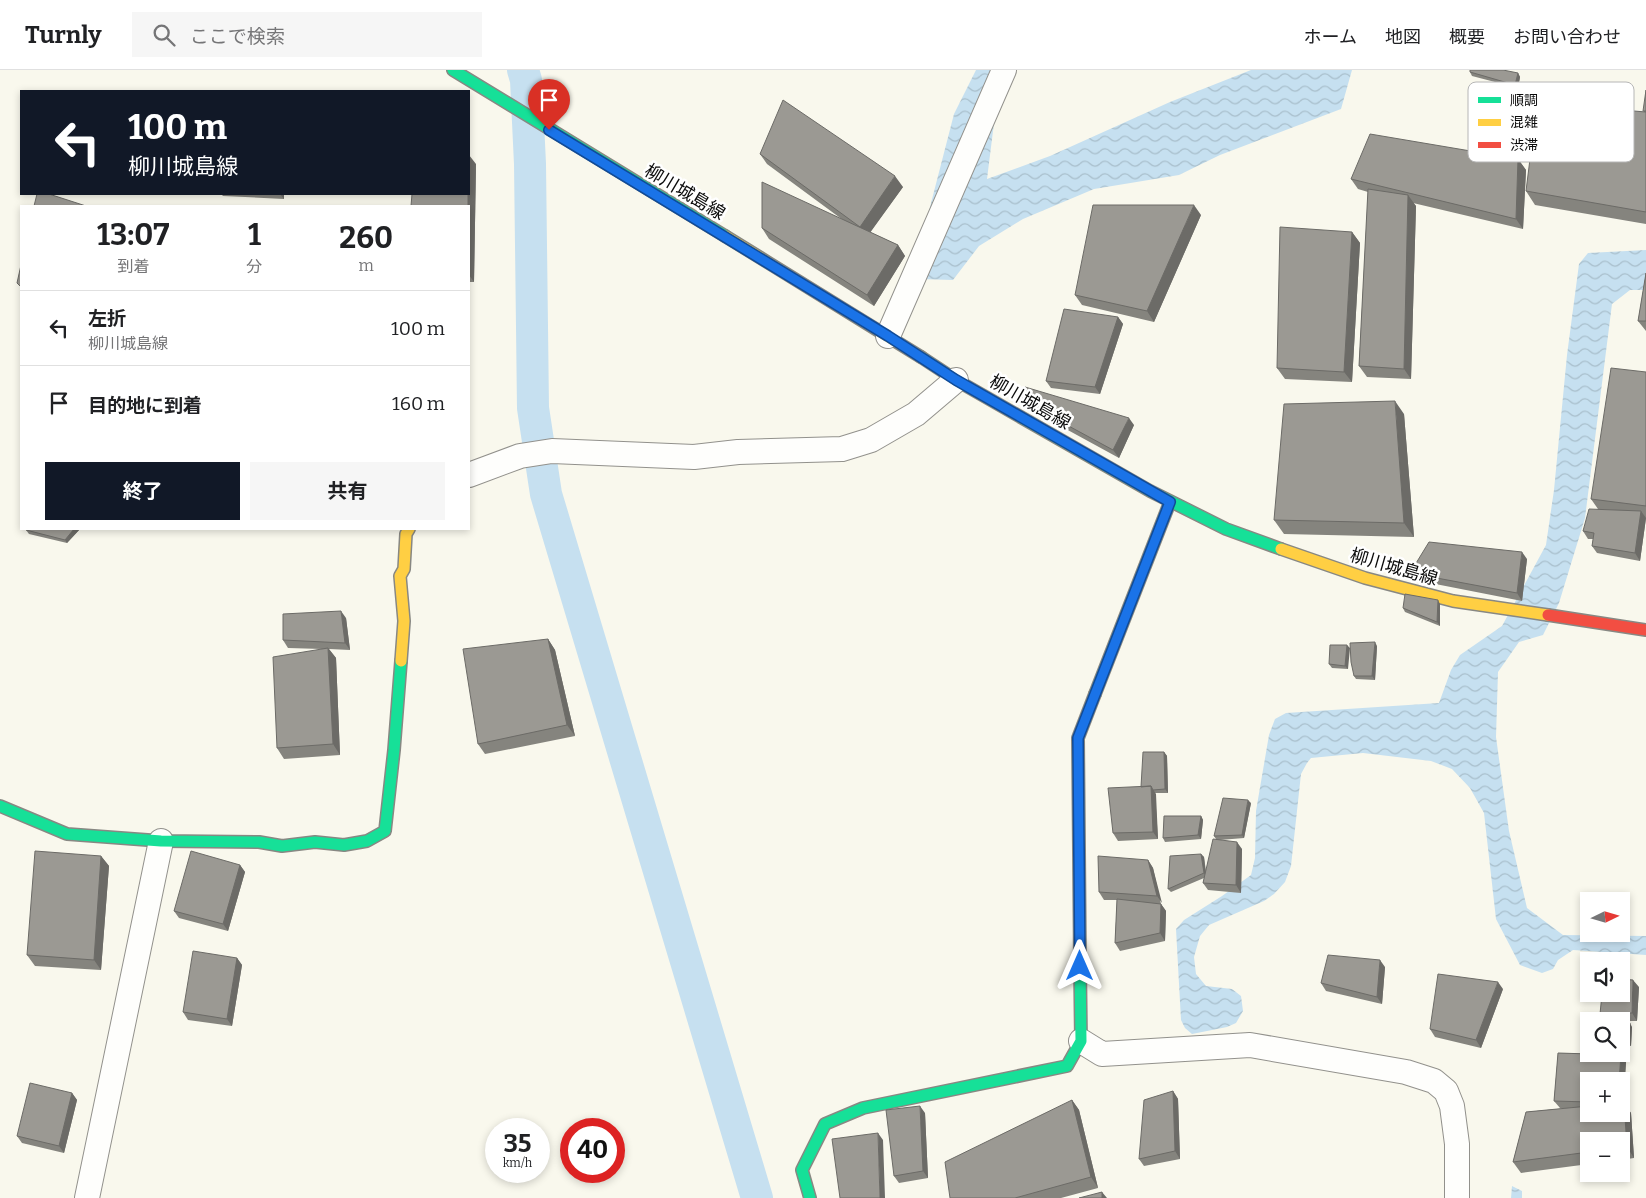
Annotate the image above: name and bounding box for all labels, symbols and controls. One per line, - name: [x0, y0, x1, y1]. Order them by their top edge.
- search box: [132, 12, 482, 57]
- text: Turnly: [25, 21, 102, 49]
- icon: search: [150, 21, 178, 49]
- text: ここで検索: [190, 25, 285, 48]
- text: ホーム: [1304, 26, 1357, 48]
- text: 地図: [1385, 26, 1421, 48]
- text: 概要: [1449, 26, 1485, 48]
- text: お問い合わせ: [1513, 26, 1621, 48]
- pin: [528, 79, 570, 130]
- legend: [1468, 82, 1634, 162]
- icon: arrive: [535, 86, 563, 114]
- text: 順調: [1510, 92, 1538, 109]
- text: 100 m: [128, 106, 227, 148]
- icon: left: [45, 110, 110, 175]
- text: 混雑: [1510, 114, 1538, 131]
- text: 渋滞: [1510, 137, 1538, 154]
- text: 柳川城島線: [128, 153, 238, 180]
- street label: 柳川城島線: [641, 159, 729, 225]
- text: 13:07: [97, 217, 169, 253]
- text: 1: [248, 217, 261, 253]
- text: 260: [339, 220, 393, 256]
- text: m: [359, 256, 374, 275]
- text: 到着: [117, 257, 149, 276]
- text: 分: [246, 257, 262, 276]
- text: 左折: [88, 307, 126, 330]
- icon: left: [45, 314, 73, 342]
- text: 100 m: [391, 317, 445, 340]
- text: 柳川城島線: [88, 334, 168, 353]
- street label: 柳川城島線: [986, 370, 1074, 434]
- icon: arrive: [45, 389, 73, 417]
- text: 160 m: [392, 392, 445, 415]
- text: 目的地に到着: [88, 394, 202, 417]
- button: 終了: [45, 462, 240, 520]
- button: 共有: [250, 462, 445, 520]
- street label: 柳川城島線: [1348, 544, 1440, 590]
- north arrow: [1580, 892, 1630, 942]
- map controls: [1580, 892, 1630, 1182]
- position arrow: [1053, 939, 1105, 991]
- button: sound: [1580, 952, 1630, 1002]
- button: search: [1580, 1012, 1630, 1062]
- button: +: [1580, 1072, 1630, 1122]
- speed limit sign: 40: [560, 1118, 625, 1183]
- text: 35: [503, 1129, 532, 1159]
- button: −: [1580, 1132, 1630, 1182]
- text: km/h: [503, 1156, 532, 1170]

